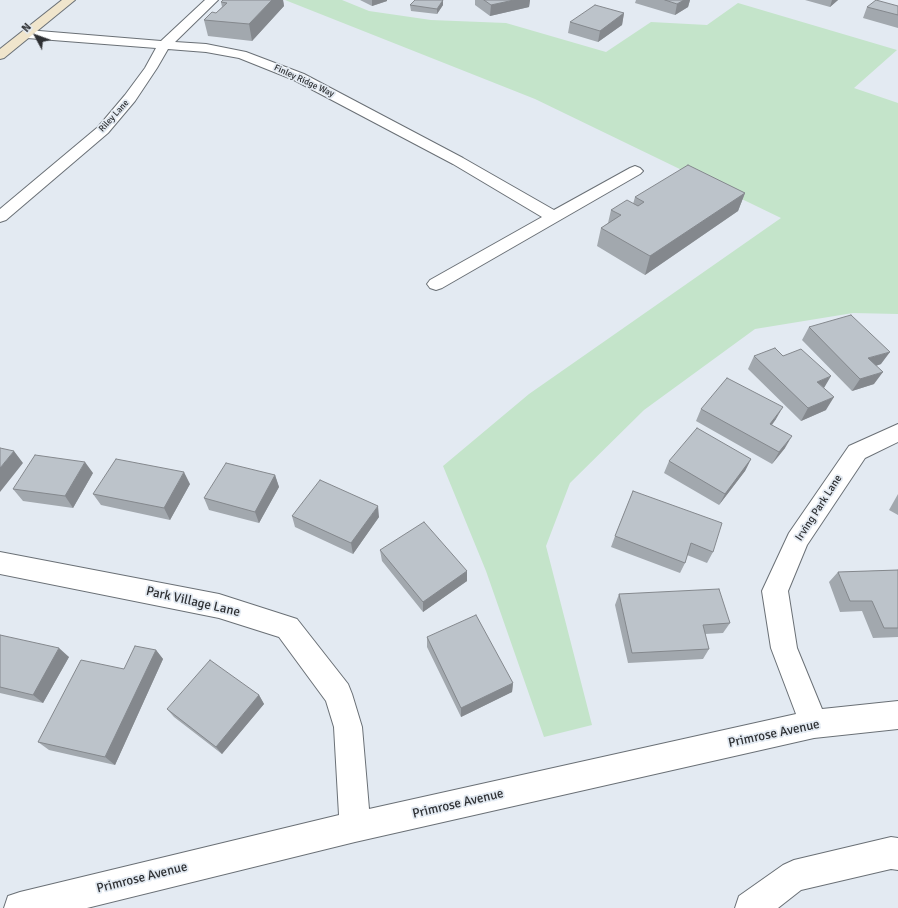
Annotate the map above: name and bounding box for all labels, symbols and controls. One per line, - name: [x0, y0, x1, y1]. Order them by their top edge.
- north arrow: [16, 16, 56, 56]
- text: N: [19, 21, 34, 35]
- street label: Finley Ridge Way: [272, 62, 336, 100]
- street label: Riley Lane: [97, 98, 131, 134]
- street label: Irving Park Lane: [793, 473, 845, 543]
- street label: Park Village Lane: [144, 584, 242, 620]
- street label: Primrose Avenue: [727, 717, 821, 751]
- street label: Primrose Avenue: [411, 786, 505, 822]
- street label: Primrose Avenue: [95, 859, 189, 897]

